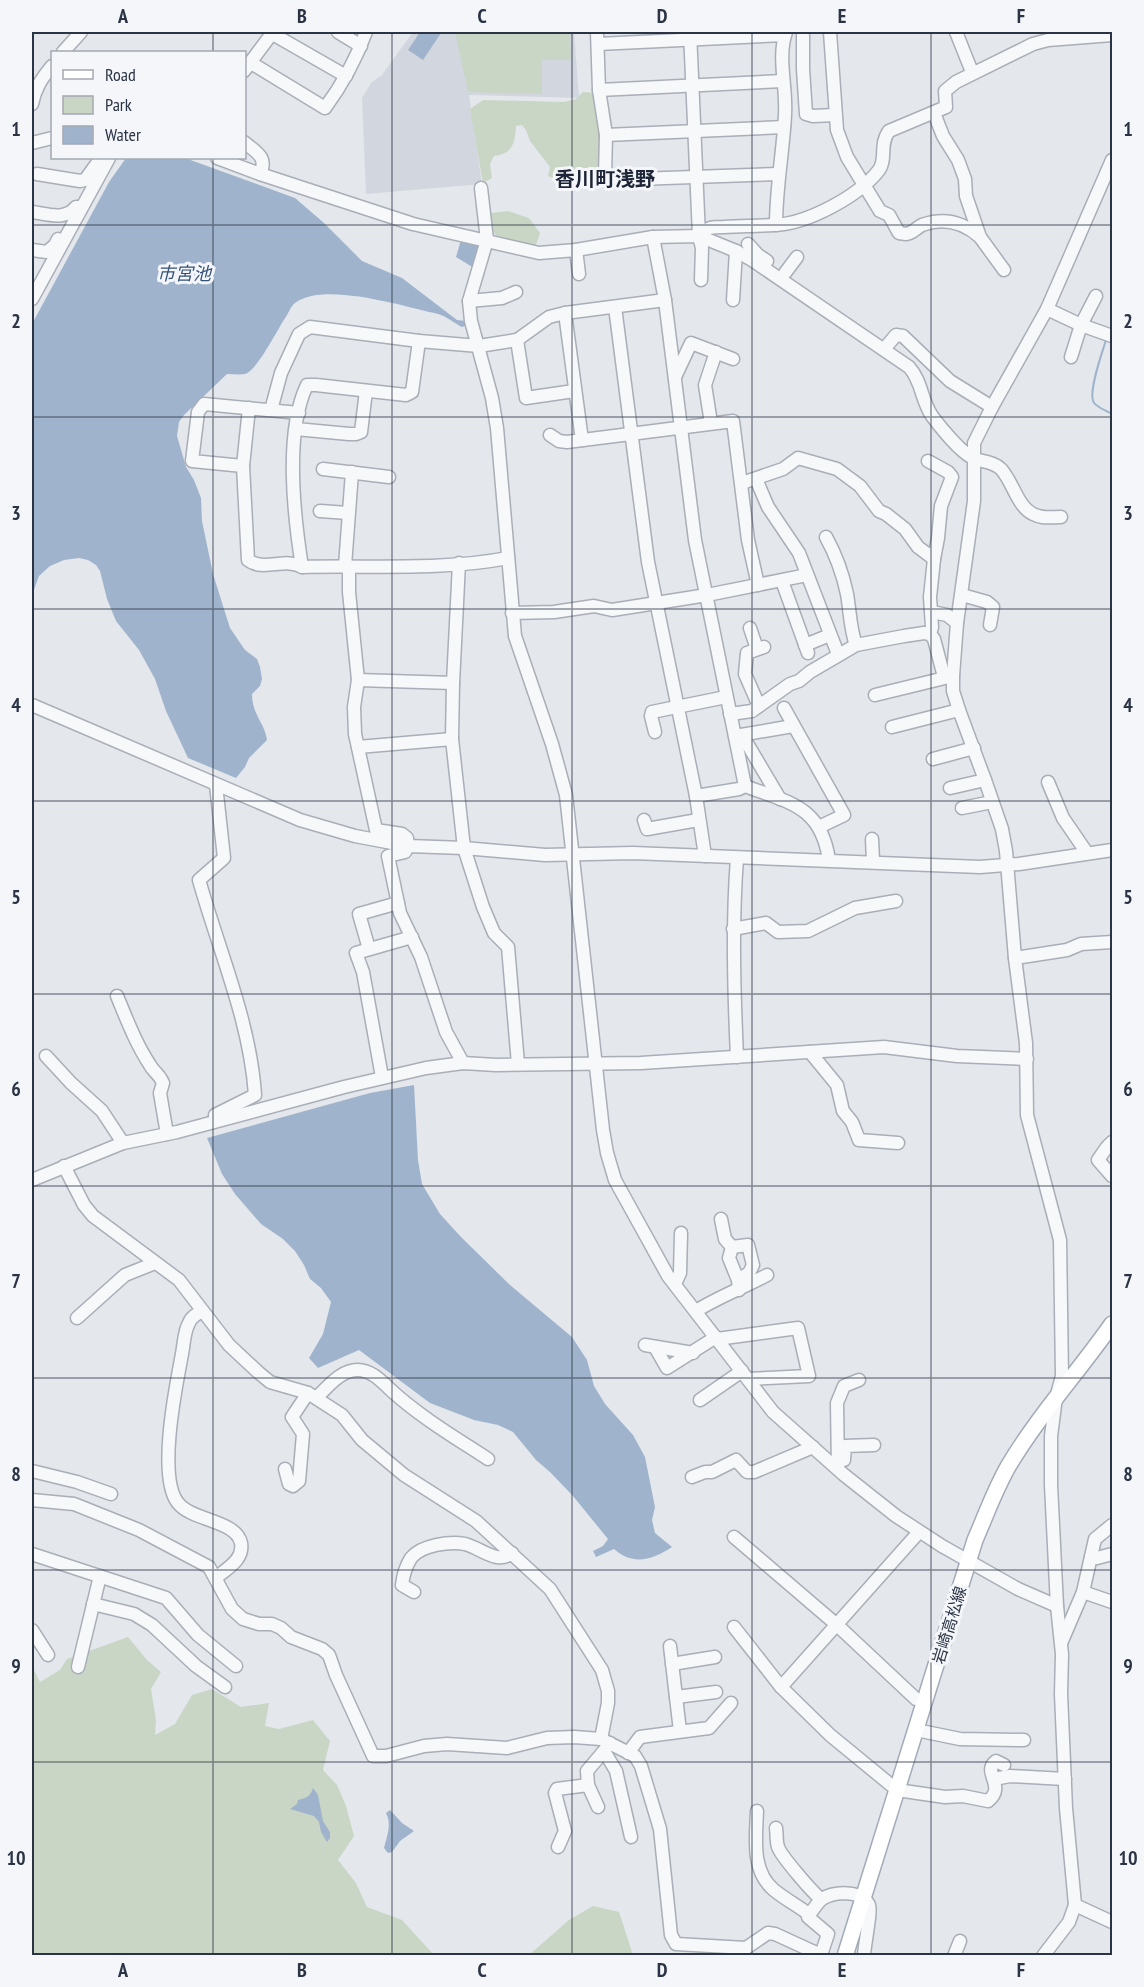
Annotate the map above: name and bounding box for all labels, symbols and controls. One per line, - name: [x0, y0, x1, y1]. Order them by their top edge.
- text: A: [117, 3, 129, 29]
- text: B: [297, 3, 307, 29]
- text: C: [477, 3, 487, 29]
- text: D: [657, 3, 668, 29]
- text: E: [838, 3, 846, 29]
- text: F: [1017, 3, 1025, 29]
- legend: [51, 51, 246, 159]
- text: Road: [105, 63, 136, 86]
- text: Park: [105, 93, 132, 116]
- text: 1: [11, 116, 21, 142]
- text: 1: [1123, 116, 1133, 142]
- text: Water: [105, 123, 141, 146]
- district label: 香川町浅野: [555, 166, 655, 192]
- water label: 市宮池: [157, 262, 213, 285]
- text: 2: [11, 308, 21, 334]
- text: 2: [1123, 308, 1133, 334]
- text: 3: [11, 500, 21, 526]
- text: 3: [1123, 500, 1133, 526]
- text: 4: [11, 692, 21, 718]
- text: 4: [1123, 692, 1133, 718]
- text: 5: [11, 884, 21, 910]
- text: 5: [1123, 884, 1133, 910]
- text: 6: [11, 1076, 21, 1102]
- text: 6: [1123, 1076, 1133, 1102]
- text: 7: [11, 1268, 21, 1294]
- text: 7: [1123, 1268, 1133, 1294]
- text: 8: [11, 1461, 21, 1487]
- text: 8: [1123, 1461, 1133, 1487]
- street label: 岩崎高松線: [928, 1584, 970, 1666]
- text: 9: [11, 1653, 21, 1679]
- text: 9: [1123, 1653, 1133, 1679]
- text: 10: [6, 1845, 26, 1871]
- text: 10: [1118, 1845, 1138, 1871]
- text: A: [117, 1957, 129, 1983]
- text: B: [297, 1957, 307, 1983]
- text: C: [477, 1957, 487, 1983]
- text: D: [657, 1957, 668, 1983]
- text: E: [838, 1957, 846, 1983]
- text: F: [1017, 1957, 1025, 1983]

